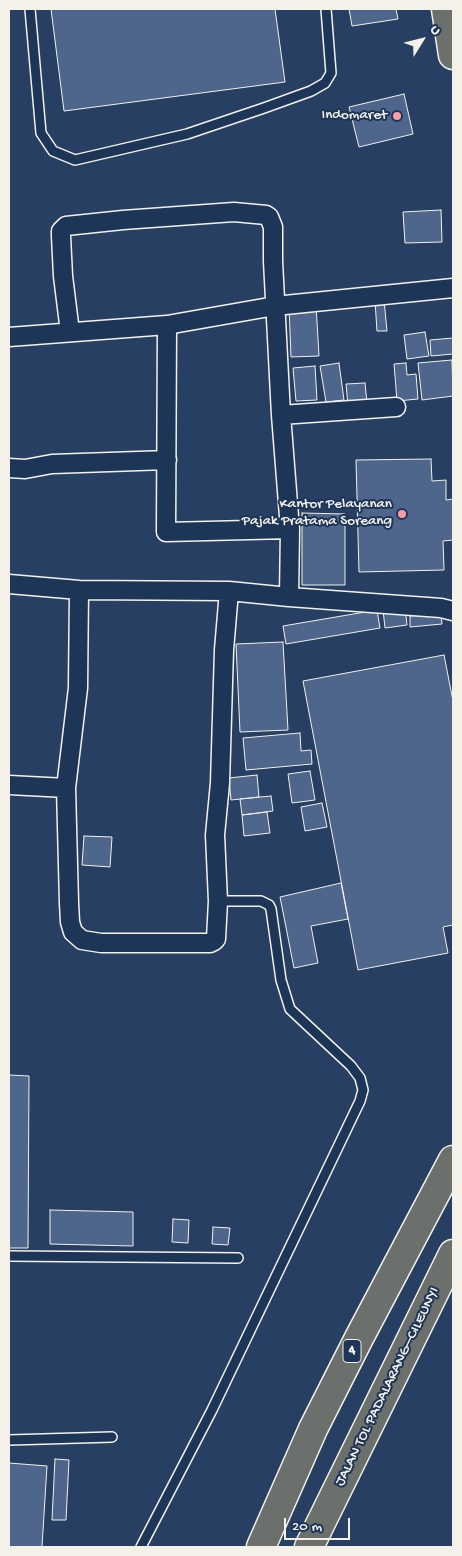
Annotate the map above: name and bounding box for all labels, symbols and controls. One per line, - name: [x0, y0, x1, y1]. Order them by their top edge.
- north arrow: [397, 15, 447, 65]
- text: U: [425, 23, 444, 39]
- place label: Indomaret: [322, 107, 387, 125]
- marker: Indomaret: [391, 110, 403, 122]
- place label: Kantor Pelayanan Pajak Pratama Soreang: [242, 496, 392, 531]
- marker: Kantor Pelayanan Pajak Pratama Soreang: [396, 508, 408, 520]
- street label: JALAN TOL PADALARANG–CILEUNYI: [332, 1285, 444, 1489]
- road number: 4: [343, 1340, 361, 1362]
- scale bar: [287, 1508, 353, 1540]
- text: 20 m: [292, 1518, 322, 1536]

